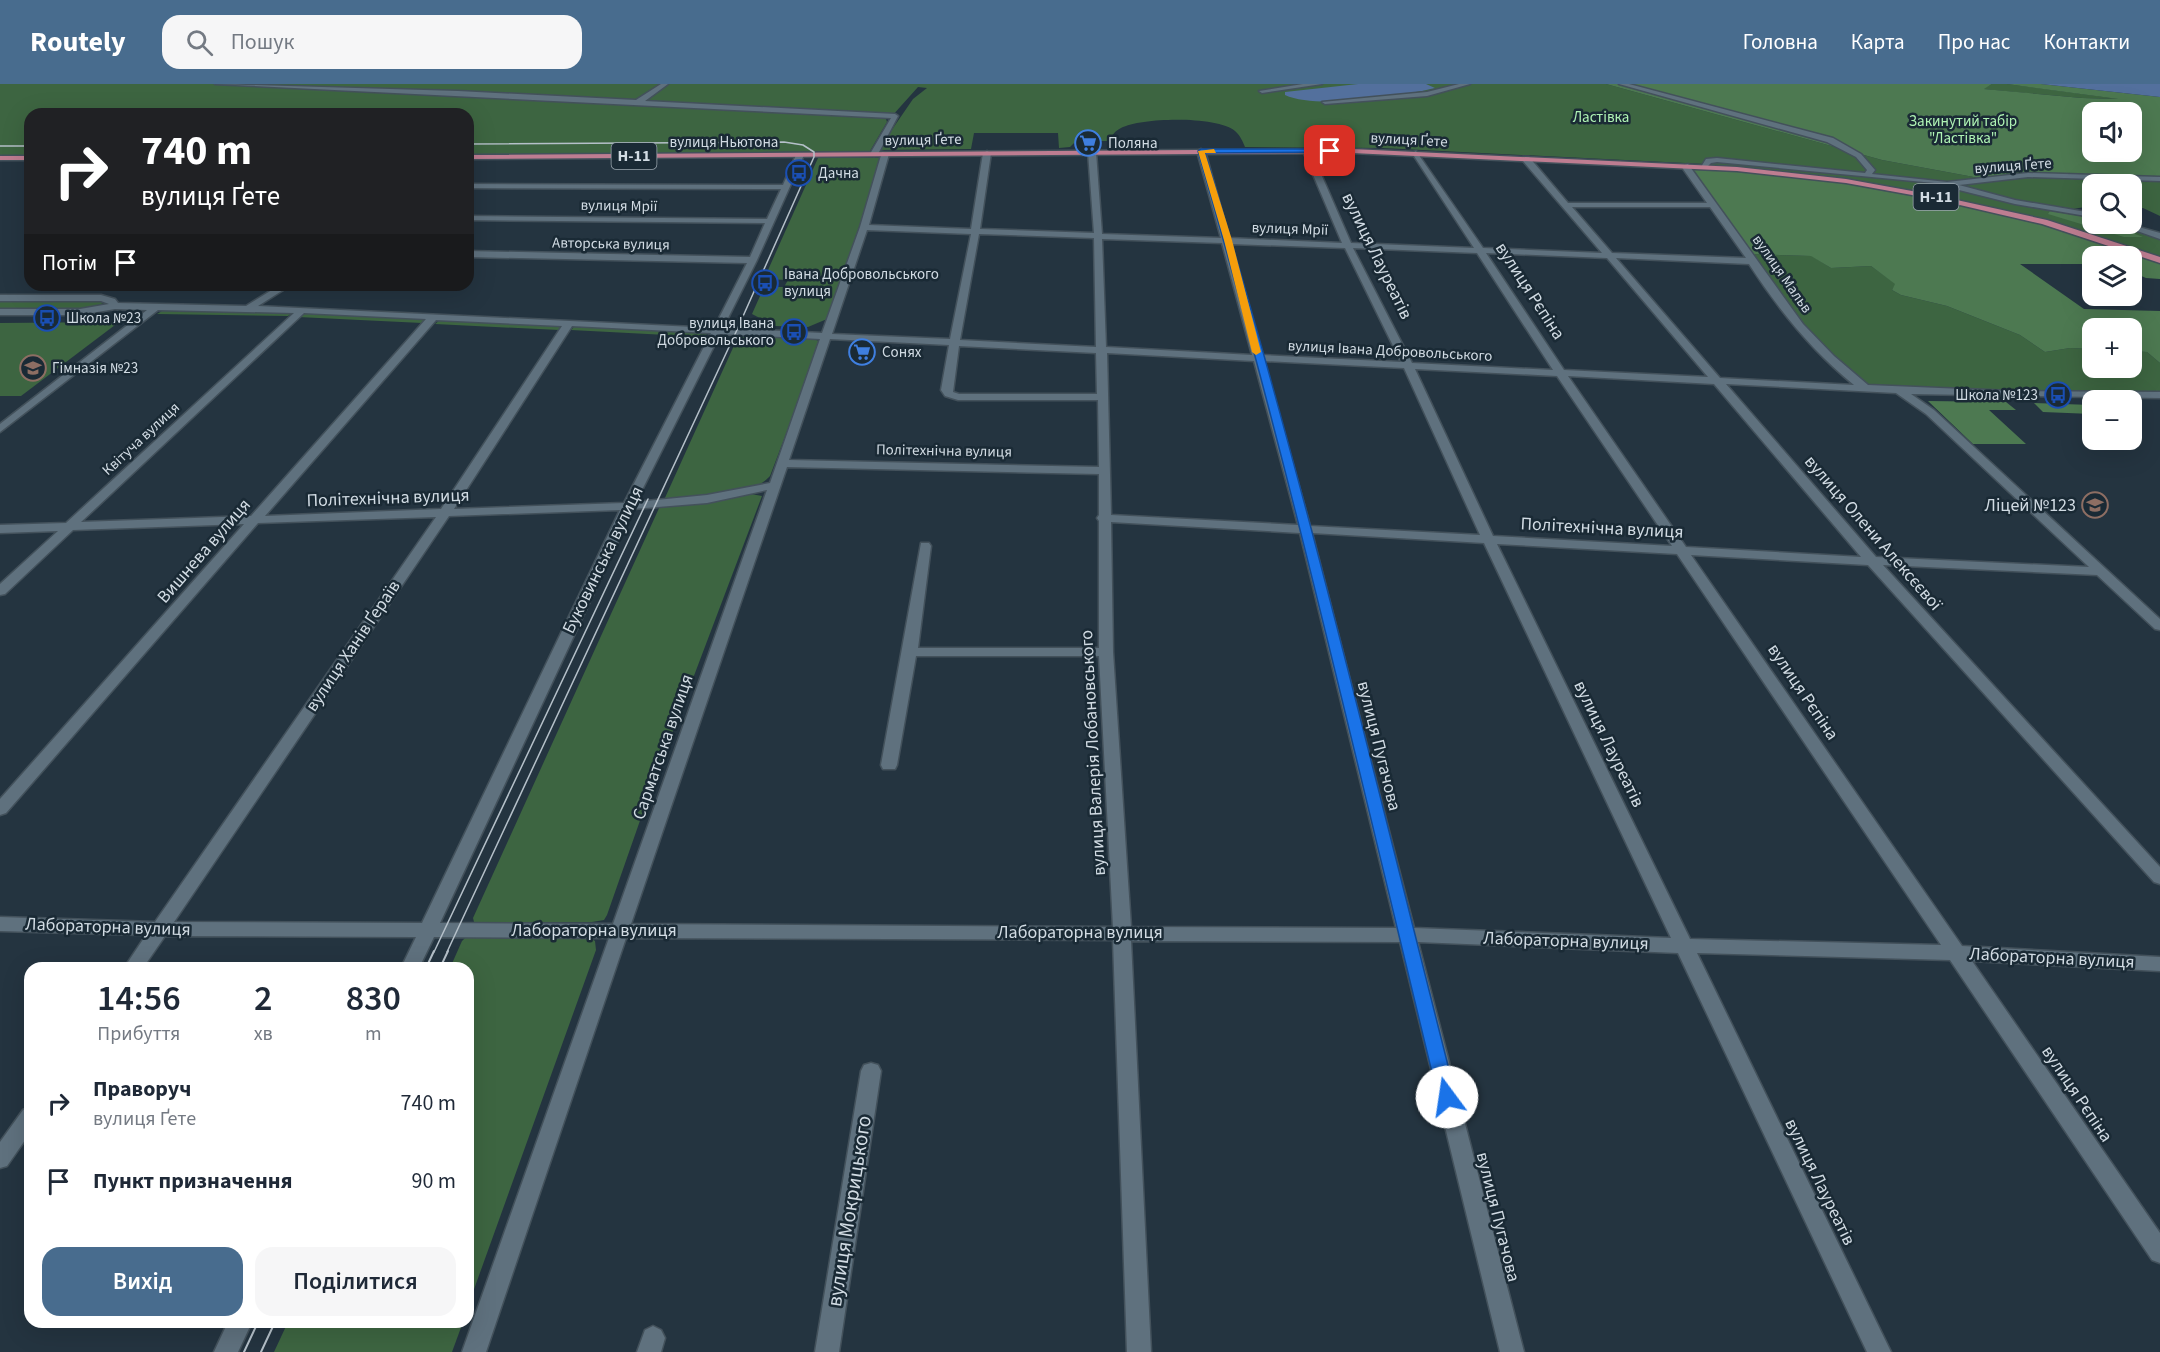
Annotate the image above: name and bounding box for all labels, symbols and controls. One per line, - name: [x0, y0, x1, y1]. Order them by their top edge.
- search box: [162, 15, 582, 69]
- text: Routely: [30, 22, 126, 62]
- icon: search: [183, 26, 216, 59]
- text: Пошук: [231, 26, 294, 58]
- text: Головна: [1743, 27, 1818, 57]
- text: Карта: [1851, 27, 1905, 57]
- text: Про нас: [1938, 27, 2010, 57]
- text: Контакти: [2043, 27, 2130, 57]
- map controls: [2082, 102, 2142, 450]
- button: sound: [2082, 102, 2142, 162]
- park label: Ластівка: [1573, 107, 1629, 128]
- park label: Закинутий табір "Ластівка": [1909, 111, 2017, 149]
- text: 740 m: [141, 121, 252, 181]
- pin: [1304, 125, 1355, 176]
- street label: вулиця Ґете: [1370, 127, 1448, 153]
- supermarket icon: Поляна: [1073, 128, 1103, 158]
- street label: вулиця Ґете: [884, 129, 962, 151]
- icon: right: [42, 132, 120, 210]
- street label: вулиця Ньютона: [670, 132, 778, 153]
- place label: Поляна: [1108, 133, 1158, 154]
- icon: arrive: [1313, 134, 1346, 167]
- road number: Н-11: [612, 143, 656, 169]
- street label: вулиця Ґете: [1974, 153, 2052, 179]
- bus stop icon: Дачна: [784, 158, 814, 188]
- place label: Дачна: [818, 163, 859, 184]
- button: search: [2082, 174, 2142, 234]
- text: вулиця Ґете: [141, 177, 280, 216]
- road number: Н-11: [1914, 184, 1958, 210]
- street label: вулиця Лауреатів: [1335, 188, 1419, 324]
- street label: вулиця Мрії: [580, 195, 658, 217]
- street label: вулиця Мрії: [1251, 217, 1329, 241]
- street label: вулиця Мальв: [1747, 231, 1817, 318]
- street label: Авторська вулиця: [552, 232, 670, 256]
- street label: вулиця Рєпіна: [1489, 237, 1571, 345]
- icon: arrive: [109, 246, 142, 279]
- button: layers: [2082, 246, 2142, 306]
- text: Потім: [42, 247, 97, 279]
- place label: Івана Добровольського вулиця: [784, 264, 939, 302]
- bus stop icon: Івана Добровольського вулиця: [750, 268, 780, 298]
- bus stop icon: Школа №23: [32, 303, 62, 333]
- place label: Школа №23: [66, 308, 141, 329]
- place label: вулиця Івана Добровольського: [657, 313, 774, 351]
- bus stop icon: вулиця Івана Добровольського: [779, 317, 809, 347]
- button: +: [2082, 318, 2142, 378]
- street label: вулиця Івана Добровольського: [1287, 335, 1493, 367]
- supermarket icon: Сонях: [847, 337, 877, 367]
- place label: Сонях: [882, 342, 922, 363]
- school or university icon: Гімназія №23: [18, 353, 48, 383]
- place label: Гімназія №23: [52, 358, 138, 379]
- bus stop icon: Школа №123: [2043, 380, 2073, 410]
- place label: Школа №123: [1955, 385, 2038, 406]
- button: −: [2082, 390, 2142, 450]
- street label: Квітуча вулиця: [98, 398, 184, 480]
- street label: Політехнічна вулиця: [876, 439, 1012, 463]
- street label: вулиця Олени Алексєєвої: [1798, 450, 1948, 617]
- street label: Буковинська вулиця: [556, 482, 650, 638]
- street label: Політехнічна вулиця: [306, 483, 470, 513]
- school or university icon: Ліцей №123: [2080, 490, 2110, 520]
- street label: Вишнева вулиця: [151, 493, 257, 609]
- place label: Ліцей №123: [1985, 493, 2076, 518]
- street label: Політехнічна вулиця: [1520, 511, 1684, 545]
- street label: вулиця Ханів Ґераїв: [300, 575, 406, 717]
- street label: вулиця Валерія Лобановського: [1074, 630, 1112, 876]
- street label: вулиця Рєпіна: [1761, 639, 1845, 745]
- street label: Сарматська вулиця: [626, 671, 700, 823]
- street label: вулиця Лауреатів: [1567, 676, 1651, 812]
- street label: вулиця Пугачова: [1351, 678, 1407, 814]
- street label: Лабораторна вулиця: [25, 912, 191, 942]
- street label: Лабораторна вулиця: [511, 918, 677, 943]
- street label: Лабораторна вулиця: [997, 920, 1163, 945]
- street label: Лабораторна вулиця: [1483, 926, 1649, 956]
- street label: Лабораторна вулиця: [1969, 941, 2135, 975]
- text: 14:56: [97, 973, 181, 1024]
- text: 2: [254, 973, 272, 1024]
- text: 830: [346, 973, 401, 1024]
- text: Прибуття: [97, 1020, 180, 1048]
- text: хв: [254, 1020, 273, 1048]
- text: m: [365, 1020, 382, 1048]
- street label: вулиця Рєпіна: [2035, 1041, 2119, 1147]
- position arrow: [1415, 1065, 1479, 1129]
- text: Праворуч: [93, 1073, 191, 1105]
- icon: right: [42, 1087, 75, 1120]
- text: 740 m: [401, 1087, 456, 1119]
- text: вулиця Ґете: [93, 1105, 196, 1133]
- street label: вулиця Мокрицького: [819, 1113, 879, 1309]
- street label: вулиця Лауреатів: [1778, 1114, 1862, 1250]
- street label: вулиця Пугачова: [1470, 1149, 1526, 1285]
- icon: arrive: [42, 1165, 75, 1198]
- text: Пункт призначення: [93, 1165, 293, 1197]
- text: 90 m: [411, 1165, 456, 1197]
- button: Вихід: [42, 1247, 243, 1316]
- button: Поділитися: [255, 1247, 456, 1316]

